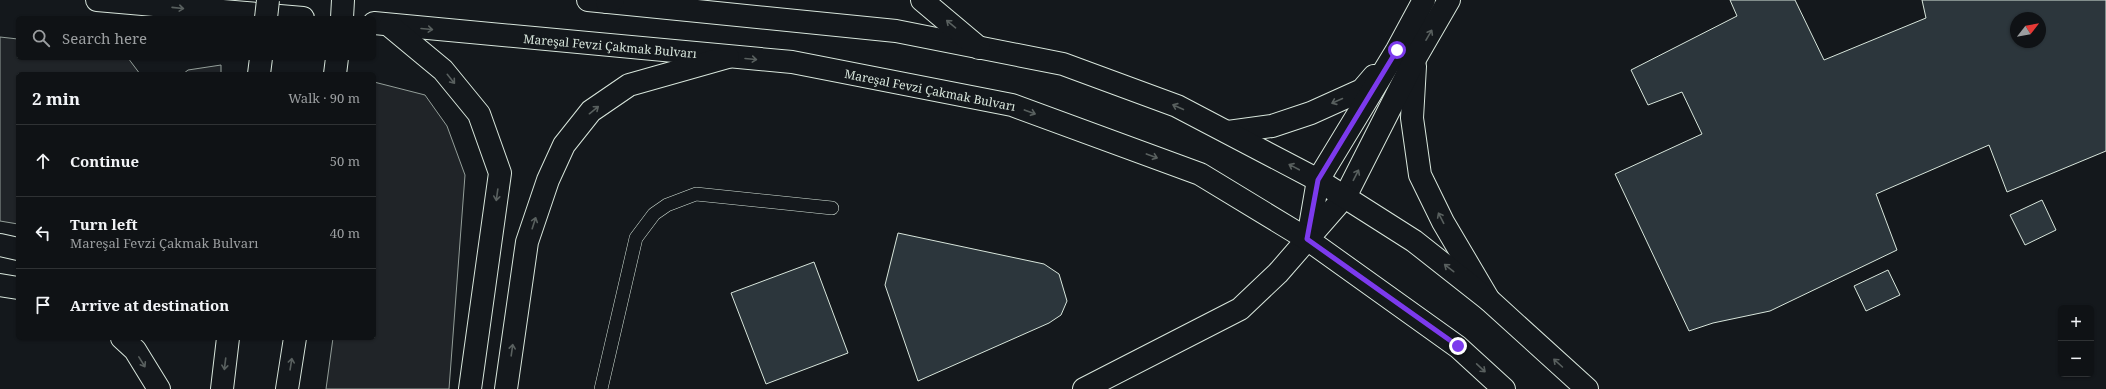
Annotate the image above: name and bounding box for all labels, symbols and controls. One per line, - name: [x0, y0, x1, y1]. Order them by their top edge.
- one-way arrow: [171, 4, 184, 12]
- north arrow: [2010, 12, 2046, 48]
- search box: [16, 16, 376, 60]
- one-way arrow: [945, 19, 956, 28]
- one-way arrow: [420, 25, 433, 33]
- icon: search: [30, 27, 52, 49]
- text: Search here: [62, 28, 147, 48]
- one-way arrow: [1425, 29, 1433, 41]
- street label: Mareşal Fevzi Çakmak Bulvarı: [523, 30, 698, 62]
- route start: [1388, 41, 1406, 59]
- one-way arrow: [744, 55, 757, 62]
- street label: Mareşal Fevzi Çakmak Bulvarı: [843, 65, 1017, 115]
- one-way arrow: [446, 74, 455, 85]
- text: 2 min: [32, 87, 80, 110]
- text: Walk · 90 m: [288, 89, 360, 107]
- one-way arrow: [1331, 98, 1343, 106]
- one-way arrow: [1173, 103, 1185, 110]
- one-way arrow: [589, 105, 599, 114]
- one-way arrow: [1023, 108, 1035, 116]
- icon: ahead: [32, 150, 54, 172]
- text: Continue: [70, 151, 139, 171]
- text: 50 m: [330, 152, 360, 170]
- one-way arrow: [1146, 153, 1158, 161]
- one-way arrow: [1288, 162, 1300, 170]
- one-way arrow: [1353, 169, 1360, 181]
- one-way arrow: [493, 188, 501, 201]
- one-way arrow: [1437, 212, 1444, 224]
- text: Turn left: [70, 214, 138, 234]
- one-way arrow: [530, 217, 538, 229]
- icon: left: [32, 222, 54, 244]
- text: 40 m: [330, 224, 360, 242]
- text: Mareşal Fevzi Çakmak Bulvarı: [70, 234, 258, 252]
- one-way arrow: [1444, 264, 1455, 273]
- icon: arrive: [32, 294, 54, 316]
- text: Arrive at destination: [70, 295, 229, 315]
- map controls: [2058, 305, 2094, 377]
- button: +: [2058, 305, 2094, 341]
- route end: [1449, 337, 1467, 355]
- button: −: [2058, 341, 2094, 377]
- one-way arrow: [508, 344, 516, 357]
- one-way arrow: [139, 356, 147, 368]
- one-way arrow: [221, 357, 229, 370]
- one-way arrow: [287, 357, 295, 370]
- one-way arrow: [1553, 358, 1563, 367]
- one-way arrow: [1476, 363, 1486, 373]

